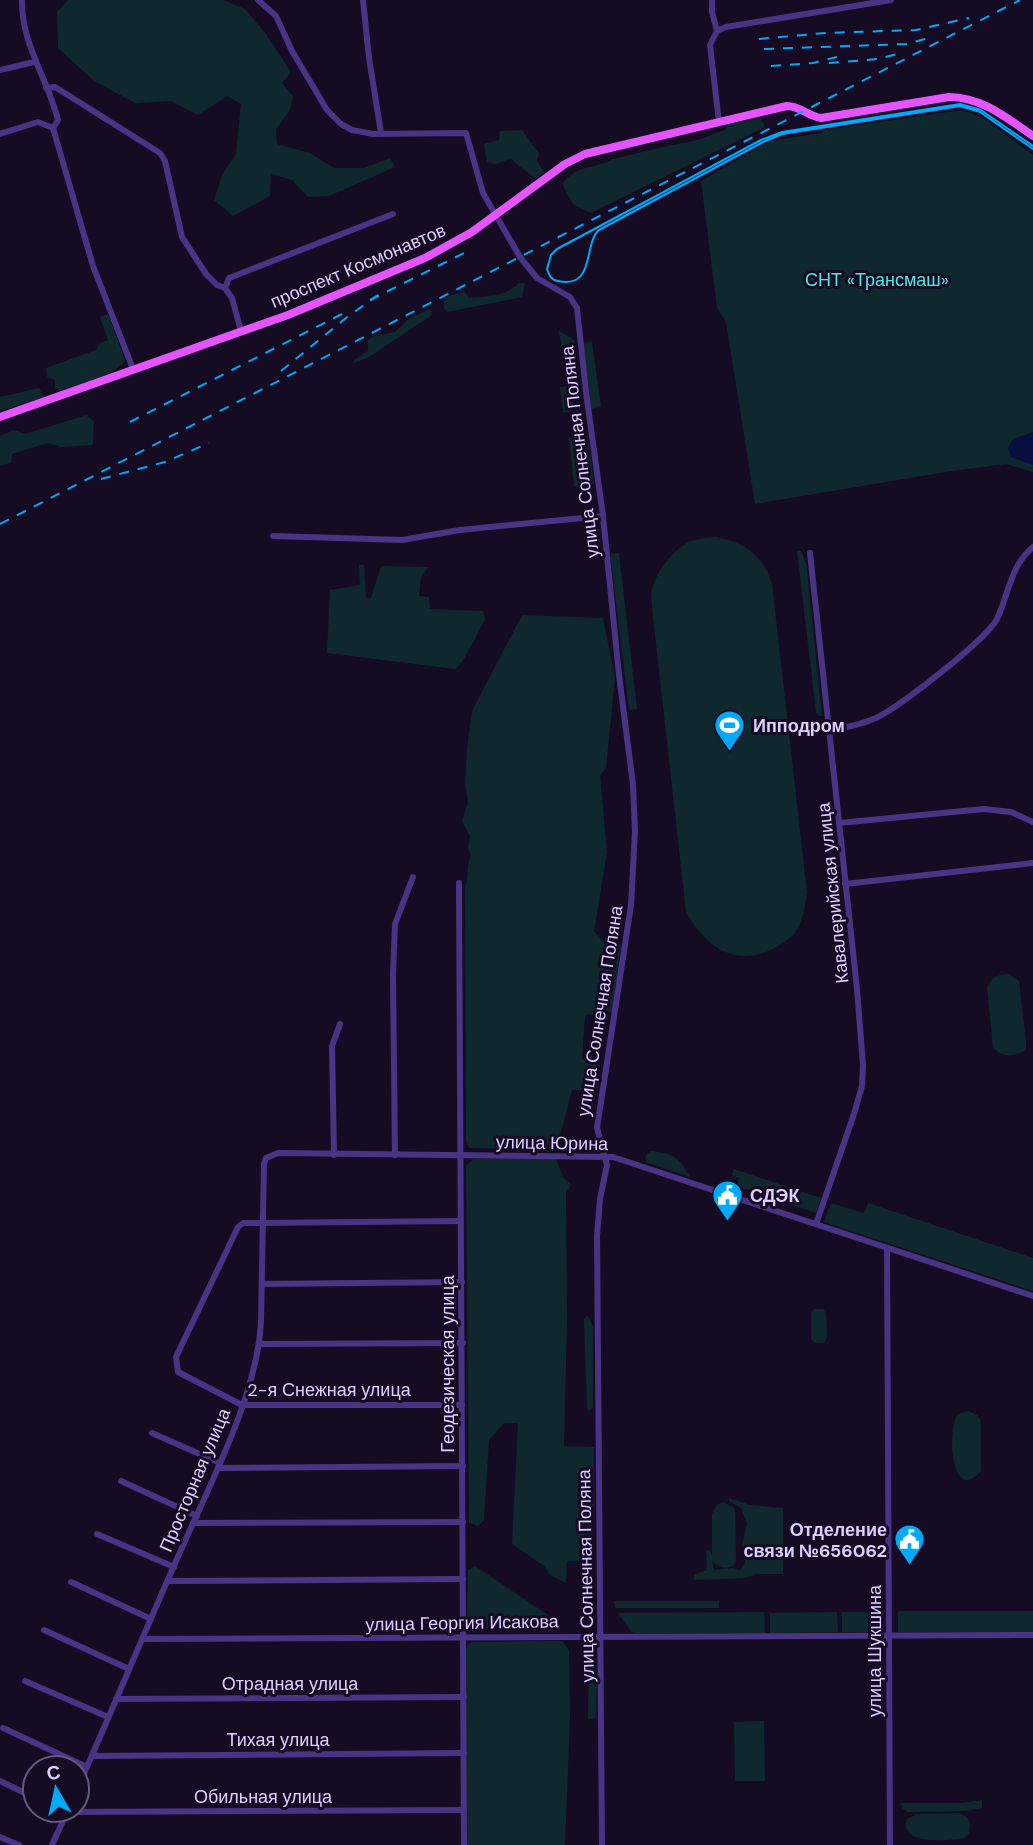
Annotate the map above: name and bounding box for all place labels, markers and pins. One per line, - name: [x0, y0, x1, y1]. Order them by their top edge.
- sports icon: Ипподром: [713, 709, 747, 753]
- place label: Ипподром: [753, 714, 845, 738]
- public building icon: СДЭК: [710, 1179, 744, 1223]
- place label: СДЭК: [750, 1184, 800, 1208]
- place label: Отделение связи №656062: [743, 1518, 887, 1563]
- public building icon: Отделение связи №656062: [893, 1523, 927, 1567]

